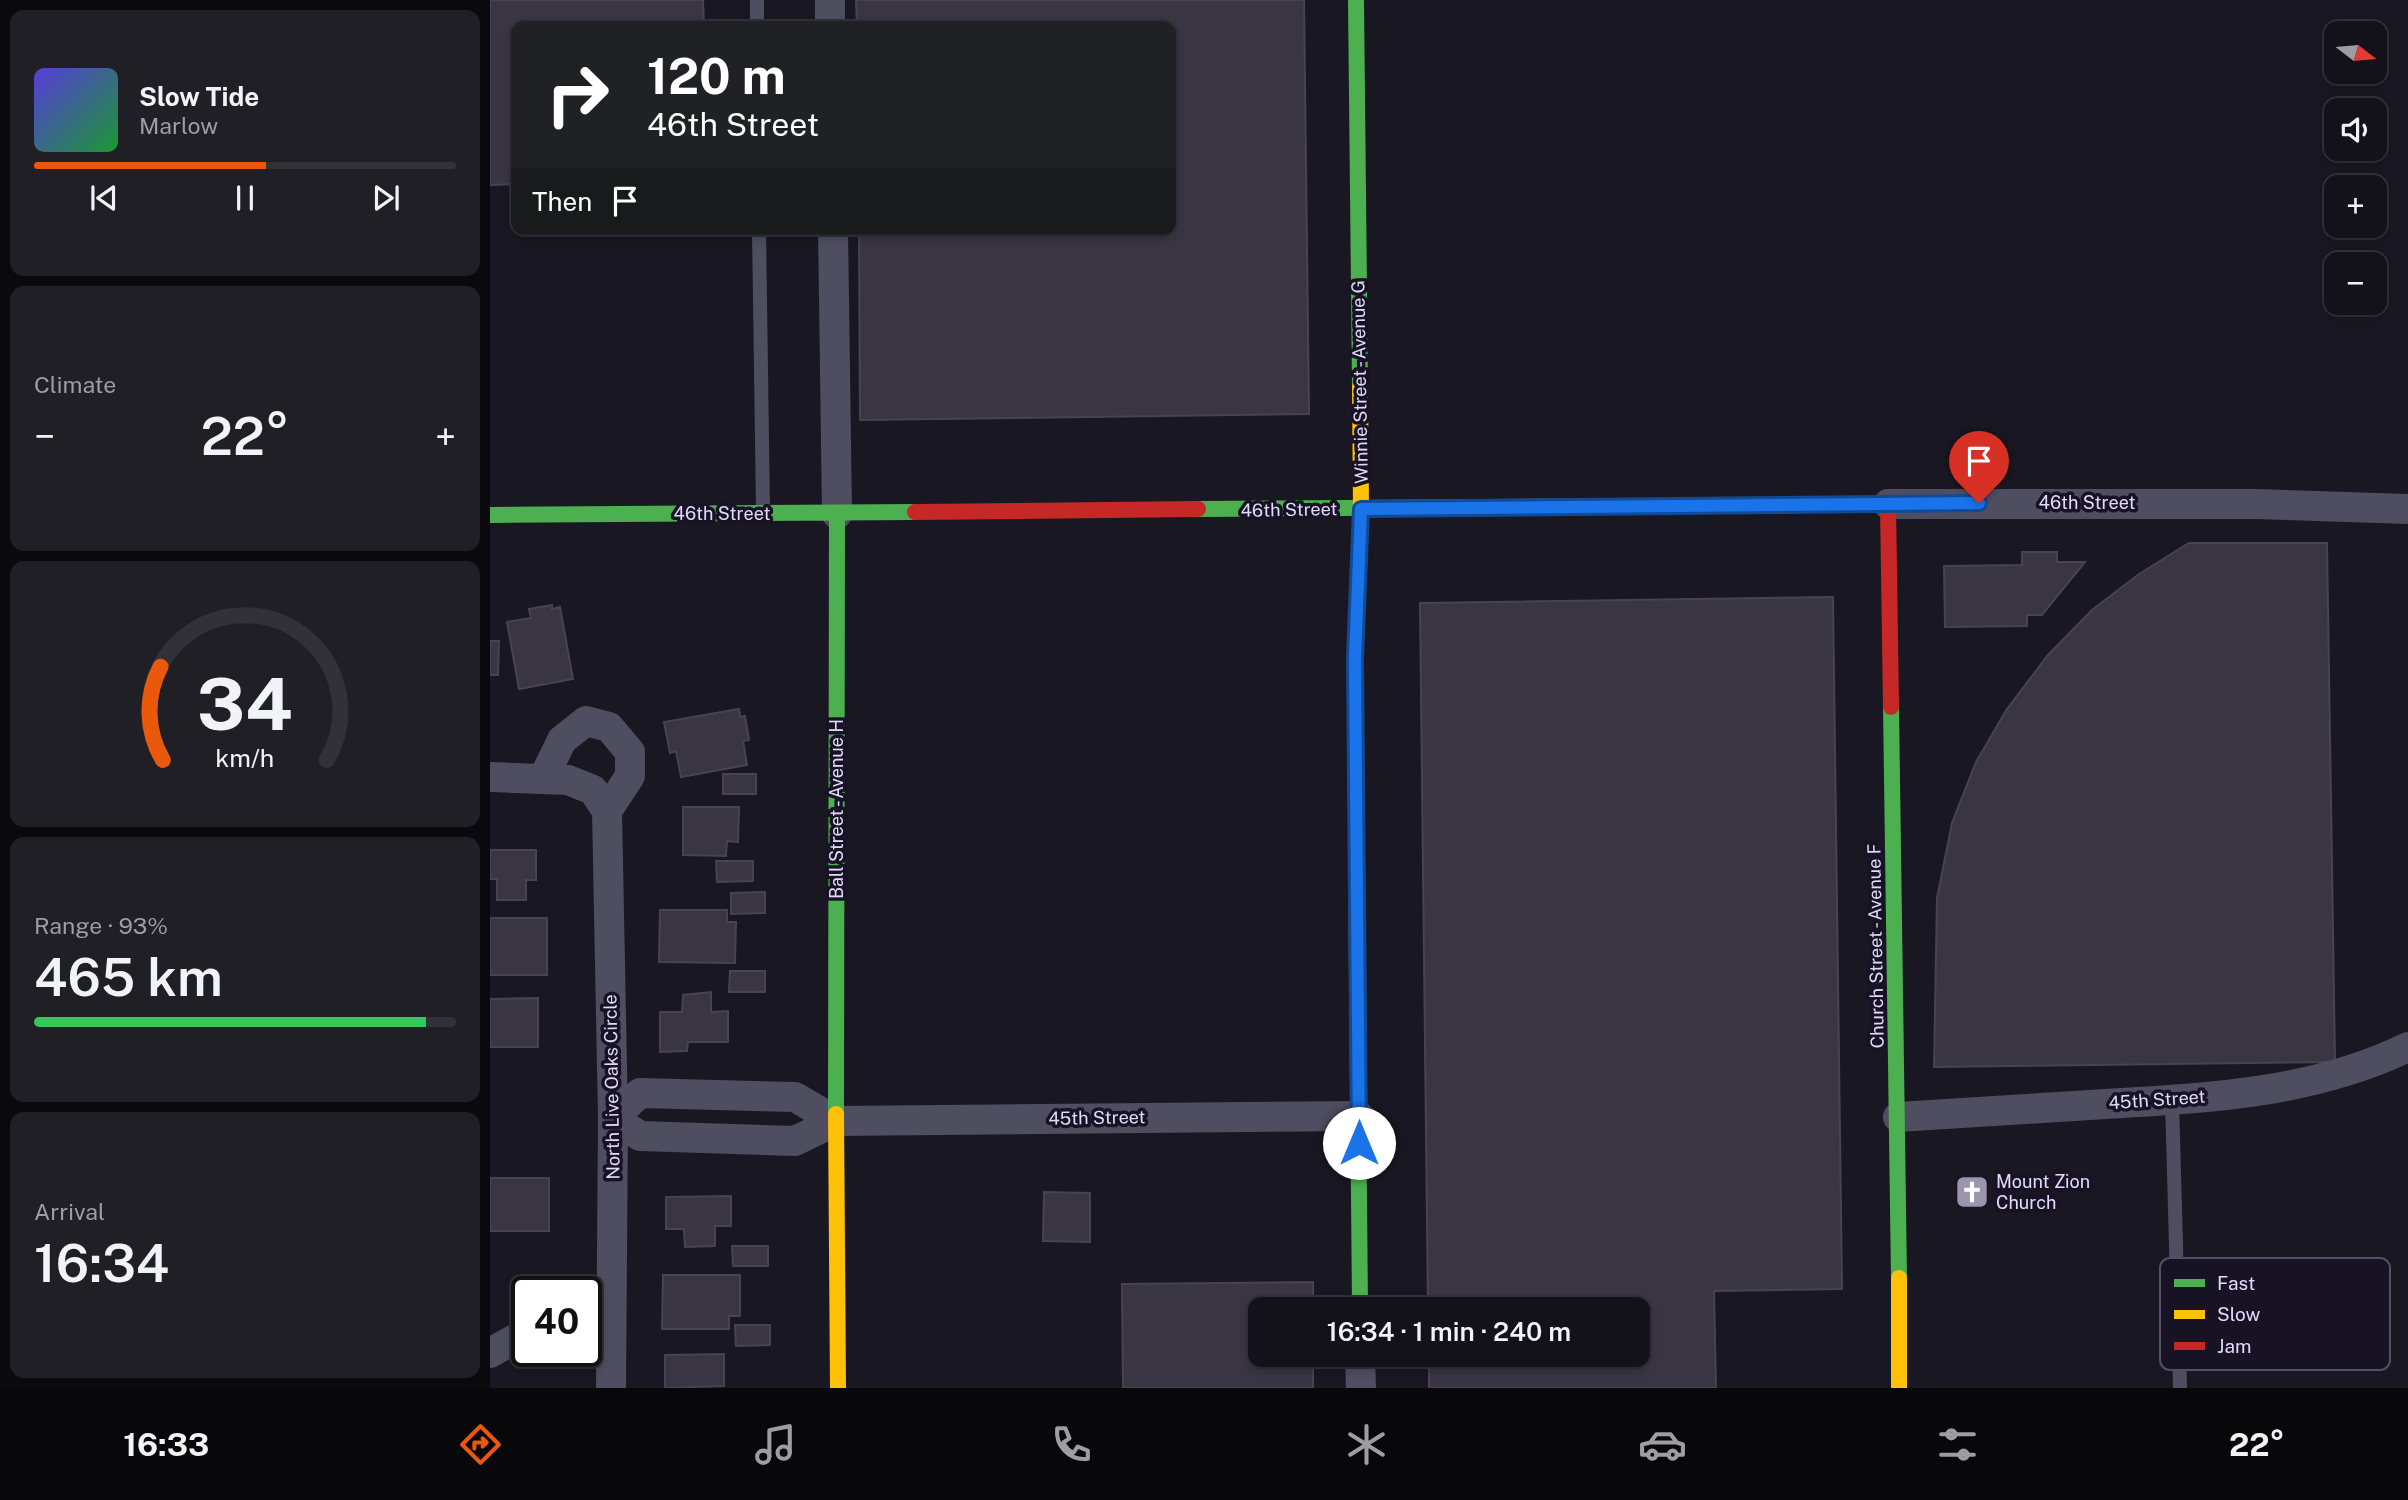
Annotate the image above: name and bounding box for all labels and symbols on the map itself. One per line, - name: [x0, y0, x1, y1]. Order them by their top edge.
- north arrow: [2324, 21, 2387, 84]
- street label: Winnie Street - Avenue G: [1347, 280, 1372, 484]
- pin: [1949, 431, 2009, 503]
- street label: 46th Street: [2039, 492, 2135, 513]
- street label: 46th Street: [1240, 498, 1338, 521]
- street label: 46th Street: [674, 503, 770, 524]
- street label: Ball Street - Avenue H: [826, 719, 847, 899]
- street label: Church Street - Avenue F: [1863, 844, 1888, 1048]
- street label: North Live Oaks Circle: [599, 994, 624, 1180]
- street label: 45th Street: [2108, 1086, 2206, 1113]
- street label: 45th Street: [1048, 1106, 1146, 1129]
- position arrow: [1322, 1106, 1396, 1180]
- place label: Mount Zion Church: [1996, 1171, 2090, 1213]
- church icon: Mount Zion Church: [1953, 1173, 1991, 1211]
- legend: [2160, 1258, 2390, 1370]
- text: Fast: [2217, 1272, 2255, 1294]
- speed limit sign: 40: [511, 1276, 602, 1367]
- text: Slow: [2217, 1303, 2261, 1325]
- text: Jam: [2217, 1335, 2251, 1357]

